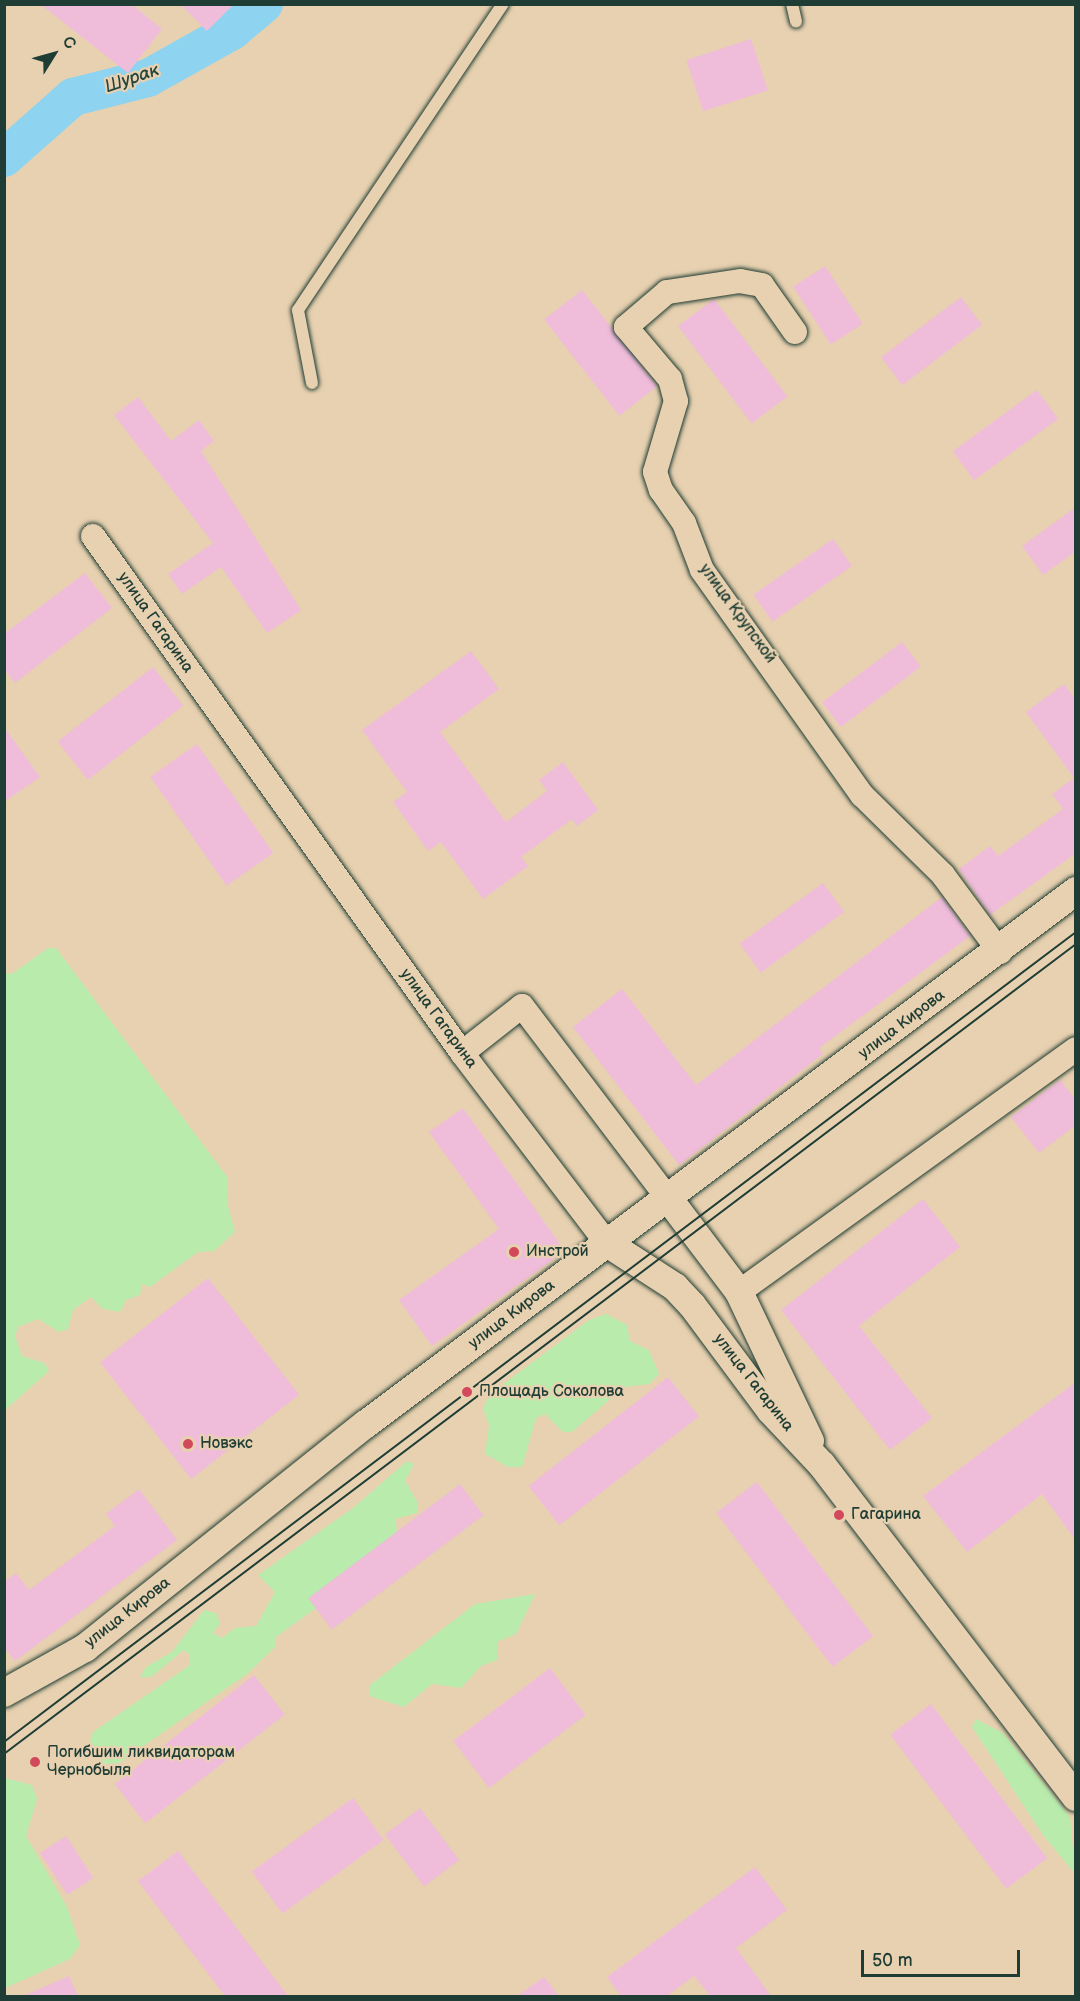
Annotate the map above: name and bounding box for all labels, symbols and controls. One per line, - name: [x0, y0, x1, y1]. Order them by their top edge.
- north arrow: [24, 24, 84, 84]
- text: С: [58, 33, 80, 53]
- water label: Шурак: [102, 60, 162, 98]
- street label: улица Крупской: [695, 561, 779, 667]
- street label: улица Гагарина: [113, 569, 197, 677]
- street label: улица Гагарина: [395, 965, 481, 1073]
- street label: улица Кирова: [855, 986, 949, 1064]
- place label: Инстрой: [526, 1242, 589, 1262]
- marker: Инстрой: [507, 1245, 521, 1259]
- street label: улица Кирова: [465, 1276, 559, 1354]
- street label: улица Гагарина: [709, 1330, 797, 1436]
- place label: Площадь Соколова: [479, 1382, 624, 1402]
- marker: Площадь Соколова: [460, 1385, 474, 1399]
- place label: Новэкс: [200, 1434, 253, 1454]
- marker: Новэкс: [181, 1437, 195, 1451]
- place label: Гагарина: [851, 1505, 921, 1525]
- marker: Гагарина: [832, 1508, 846, 1522]
- street label: улица Кирова: [81, 1574, 175, 1652]
- place label: Погибшим ликвидаторам Чернобыля: [47, 1743, 235, 1781]
- marker: Погибшим ликвидаторам Чернобыля: [28, 1755, 42, 1769]
- scale bar: [864, 1938, 1023, 1976]
- text: 50 m: [872, 1950, 913, 1971]

